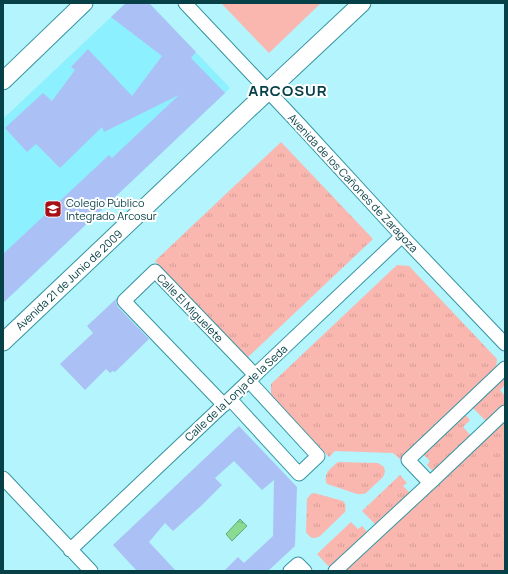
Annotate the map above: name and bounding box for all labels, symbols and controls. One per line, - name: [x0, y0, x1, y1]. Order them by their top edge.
- district label: ARCOSUR: [248, 80, 328, 101]
- street label: Avenida de los Cañones de Zaragoza: [285, 110, 422, 255]
- place label: Colegio Público Integrado Arcosur: [66, 195, 157, 223]
- school or university icon: Colegio Público Integrado Arcosur: [43, 199, 63, 219]
- street label: Avenida 21 de Junio de 2009: [12, 226, 125, 333]
- street label: Calle El Miguelete: [154, 270, 227, 346]
- street label: Calle de la Lonja de la Seda: [181, 341, 290, 444]

